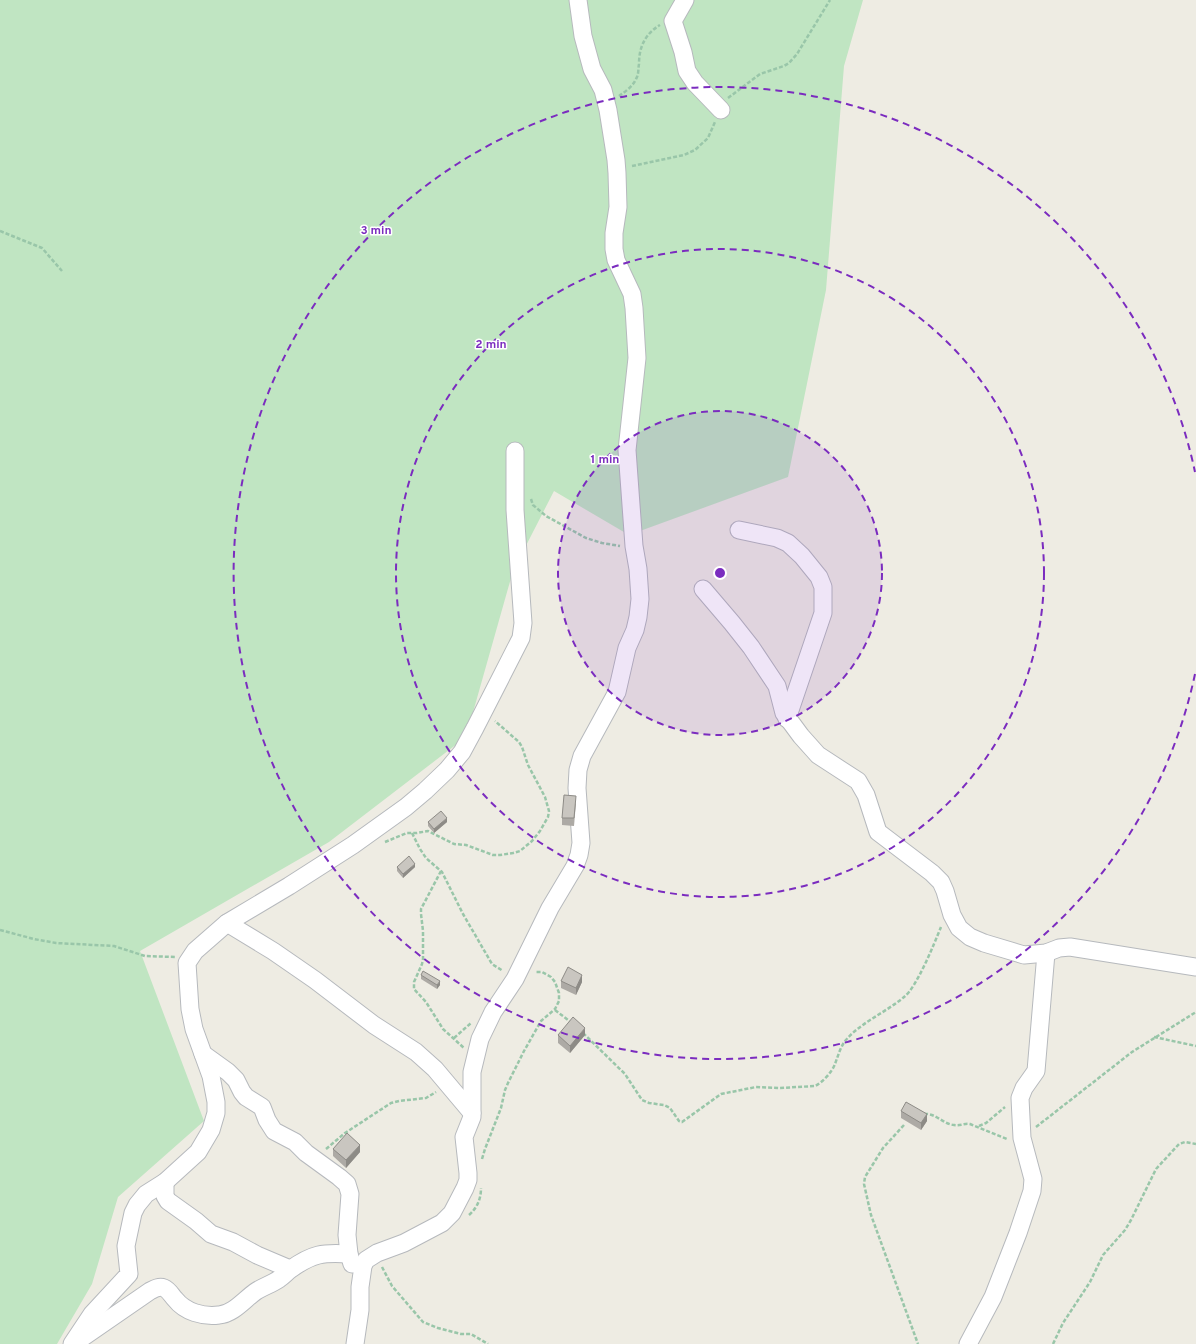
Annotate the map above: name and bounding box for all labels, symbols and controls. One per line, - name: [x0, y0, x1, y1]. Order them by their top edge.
- text: 3 min: [360, 223, 392, 239]
- text: 2 min: [475, 337, 507, 353]
- text: 1 min: [591, 452, 619, 468]
- centre of rings: [713, 566, 727, 580]

